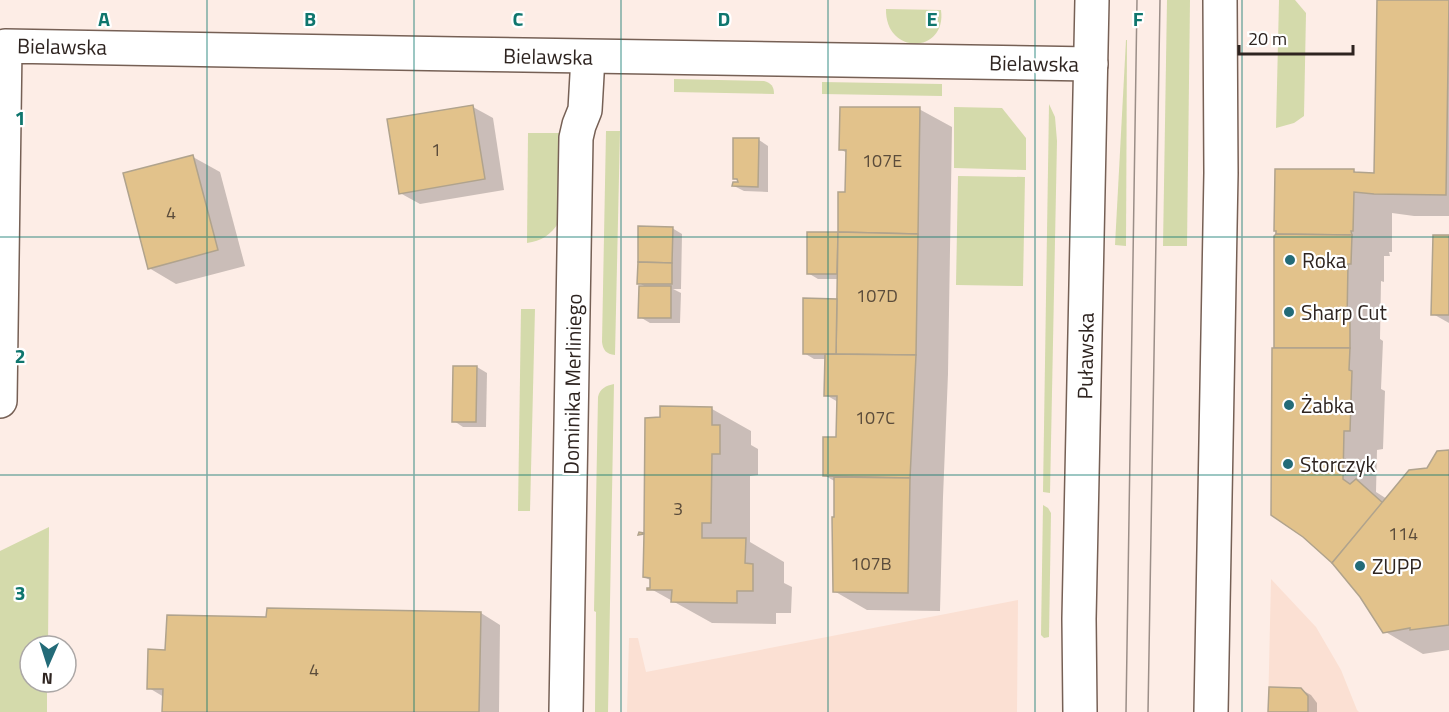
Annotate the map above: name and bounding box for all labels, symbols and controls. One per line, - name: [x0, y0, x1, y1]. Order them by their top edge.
- text: A: [98, 3, 110, 34]
- text: B: [304, 3, 316, 34]
- text: C: [513, 3, 524, 34]
- text: D: [718, 3, 730, 34]
- text: E: [926, 3, 938, 34]
- text: F: [1133, 3, 1144, 34]
- scale bar: [1239, 18, 1353, 56]
- text: 20 m: [1248, 25, 1287, 52]
- street label: Bielawska: [17, 29, 108, 63]
- street label: Bielawska: [503, 39, 594, 73]
- street label: Bielawska: [989, 46, 1080, 80]
- text: 1: [14, 102, 26, 133]
- house number: 1: [431, 136, 441, 163]
- house number: 107E: [862, 147, 902, 174]
- house number: 4: [166, 199, 176, 226]
- place label: Roka: [1302, 244, 1347, 276]
- marker: Roka: [1283, 253, 1297, 267]
- house number: 107D: [856, 282, 898, 309]
- street label: Dominika Merliniego: [554, 293, 590, 475]
- place label: Sharp Cut: [1301, 296, 1387, 328]
- marker: Sharp Cut: [1282, 305, 1296, 319]
- street label: Puławska: [1068, 312, 1102, 400]
- text: 2: [14, 340, 26, 371]
- place label: Żabka: [1301, 389, 1355, 421]
- marker: Żabka: [1282, 398, 1296, 412]
- house number: 107C: [855, 404, 895, 431]
- place label: Storczyk: [1300, 448, 1376, 480]
- marker: Storczyk: [1281, 457, 1295, 471]
- house number: 3: [673, 495, 683, 522]
- house number: 114: [1388, 520, 1418, 547]
- house number: 107B: [850, 550, 892, 577]
- place label: ZUPP: [1372, 550, 1422, 582]
- marker: ZUPP: [1353, 559, 1367, 573]
- text: 3: [14, 577, 26, 608]
- north arrow: [18, 634, 78, 694]
- house number: 4: [309, 656, 319, 683]
- text: N: [41, 667, 53, 691]

